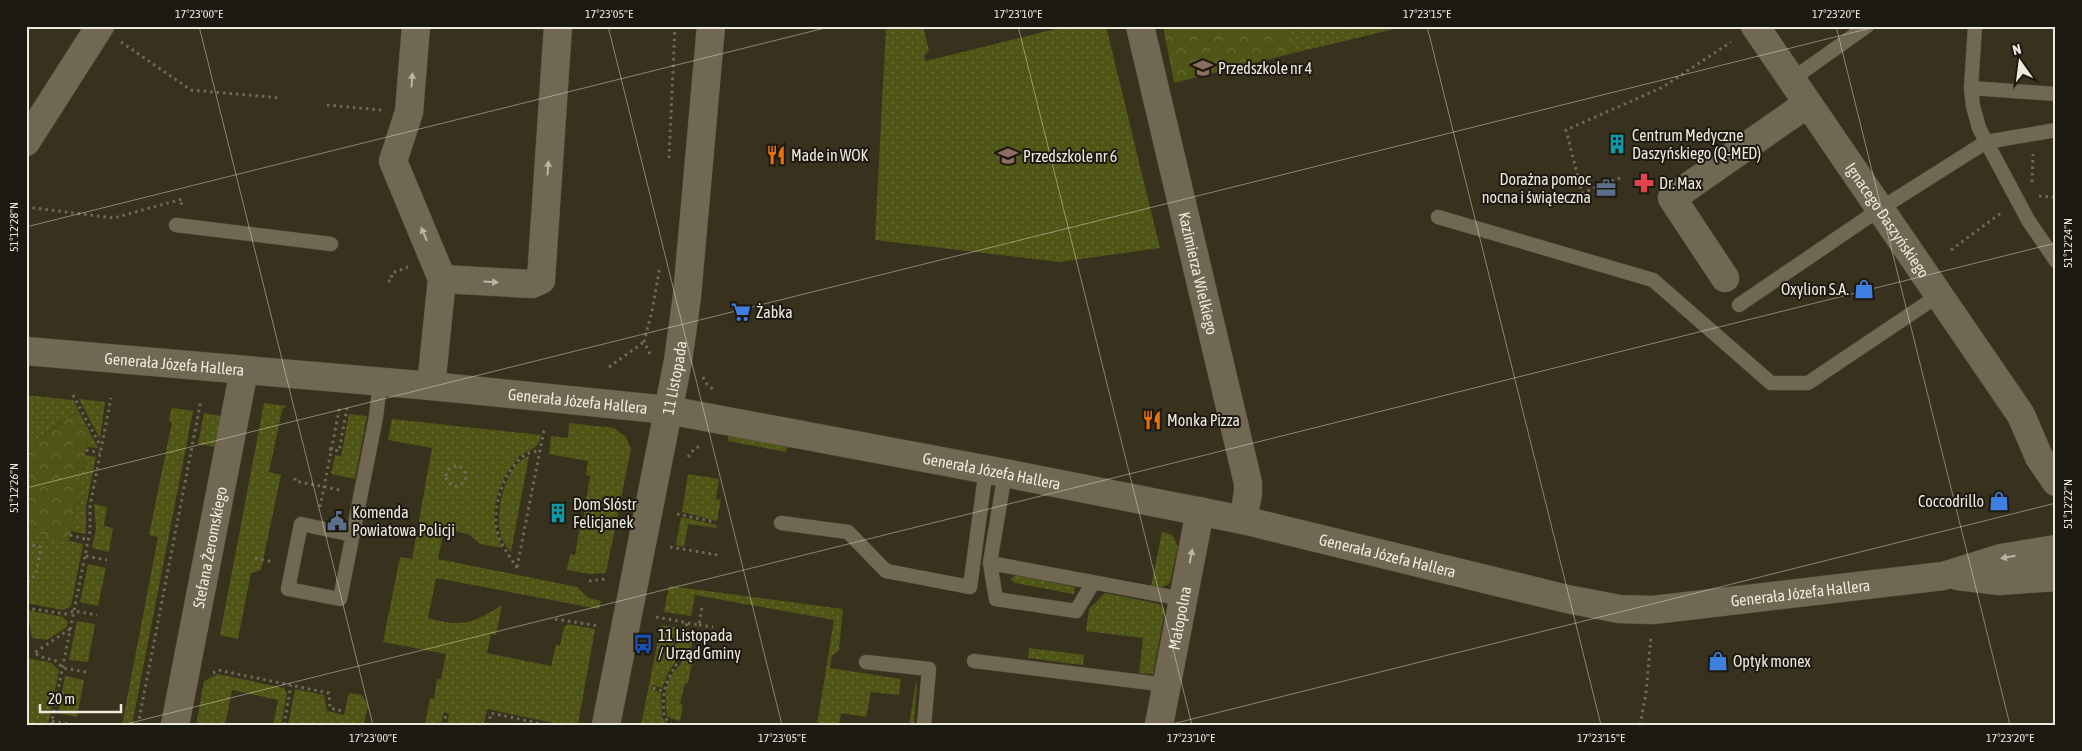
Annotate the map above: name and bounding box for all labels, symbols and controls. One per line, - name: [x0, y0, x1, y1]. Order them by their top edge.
- text: 17°23'00"E: [175, 7, 223, 21]
- text: 17°23'05"E: [585, 7, 633, 21]
- text: 17°23'10"E: [994, 7, 1042, 21]
- text: 17°23'15"E: [1403, 7, 1451, 21]
- text: 17°23'20"E: [1812, 7, 1860, 21]
- north arrow: [1994, 38, 2044, 88]
- text: N: [2011, 41, 2023, 58]
- school or university icon: Przedszkole nr 4: [1192, 57, 1214, 79]
- place label: Przedszkole nr 4: [1218, 59, 1312, 77]
- one-way arrow: [408, 72, 416, 88]
- place label: Centrum Medyczne Daszyńskiego (Q-MED): [1632, 126, 1761, 163]
- building icon: Centrum Medyczne Daszyńskiego (Q-MED): [1606, 133, 1628, 155]
- restaurant icon: Made in WOK: [765, 144, 787, 166]
- school or university icon: Przedszkole nr 6: [997, 145, 1019, 167]
- place label: Made in WOK: [791, 146, 869, 164]
- place label: Przedszkole nr 6: [1023, 147, 1117, 165]
- street label: Ignacego Daszyńskiego: [1842, 159, 1933, 281]
- one-way arrow: [545, 160, 553, 176]
- place label: Doraźna pomoc nocna i świąteczna: [1482, 170, 1591, 207]
- pharmacy icon: Dr. Max: [1633, 172, 1655, 194]
- place label: Dr. Max: [1659, 174, 1702, 192]
- office icon: Doraźna pomoc nocna i świąteczna: [1595, 177, 1617, 199]
- text: 51°12'28"N: [7, 202, 21, 252]
- street label: Kazimierza Wielkiego: [1175, 210, 1222, 336]
- text: 51°12'24"N: [2061, 218, 2075, 268]
- one-way arrow: [419, 227, 427, 241]
- one-way arrow: [483, 278, 499, 286]
- shop icon: Oxylion S.A.: [1853, 278, 1875, 300]
- place label: Oxylion S.A.: [1781, 280, 1849, 299]
- supermarket icon: Żabka: [730, 301, 752, 323]
- place label: Żabka: [756, 303, 793, 321]
- street label: 11 Listopada: [659, 340, 690, 416]
- street label: Generała Józefa Hallera: [104, 349, 245, 379]
- street label: Generała Józefa Hallera: [507, 385, 648, 417]
- restaurant icon: Monka Pizza: [1141, 409, 1163, 431]
- place label: Monka Pizza: [1167, 411, 1240, 429]
- street label: Generała Józefa Hallera: [921, 449, 1062, 493]
- text: 51°12'26"N: [7, 463, 21, 513]
- text: 51°12'22"N: [2061, 479, 2075, 529]
- street label: Stefana Żeromskiego: [189, 485, 230, 610]
- shop icon: Coccodrillo: [1988, 490, 2010, 512]
- place label: Coccodrillo: [1918, 492, 1984, 510]
- place label: Dom SIóstr Felicjanek: [573, 495, 637, 532]
- building icon: Dom SIóstr Felicjanek: [547, 502, 569, 524]
- place label: Komenda Powiatowa Policji: [352, 503, 455, 540]
- public building icon: Komenda Powiatowa Policji: [326, 510, 348, 532]
- street label: Generała Józefa Hallera: [1317, 530, 1458, 581]
- one-way arrow: [1188, 548, 1196, 564]
- one-way arrow: [1999, 554, 2015, 562]
- street label: Generała Józefa Hallera: [1730, 576, 1871, 610]
- street label: Małopolna: [1165, 585, 1194, 651]
- place label: 11 Listopada / Urząd Gminy: [658, 626, 741, 663]
- bus stop icon: 11 Listopada / Urząd Gminy: [632, 633, 654, 655]
- shop icon: Optyk monex: [1707, 650, 1729, 672]
- place label: Optyk monex: [1733, 652, 1811, 671]
- scale bar: [40, 681, 121, 713]
- text: 20 m: [48, 690, 75, 707]
- text: 17°23'00"E: [349, 731, 397, 745]
- text: 17°23'05"E: [758, 731, 806, 745]
- text: 17°23'10"E: [1167, 731, 1215, 745]
- text: 17°23'15"E: [1577, 731, 1625, 745]
- text: 17°23'20"E: [1986, 731, 2034, 745]

